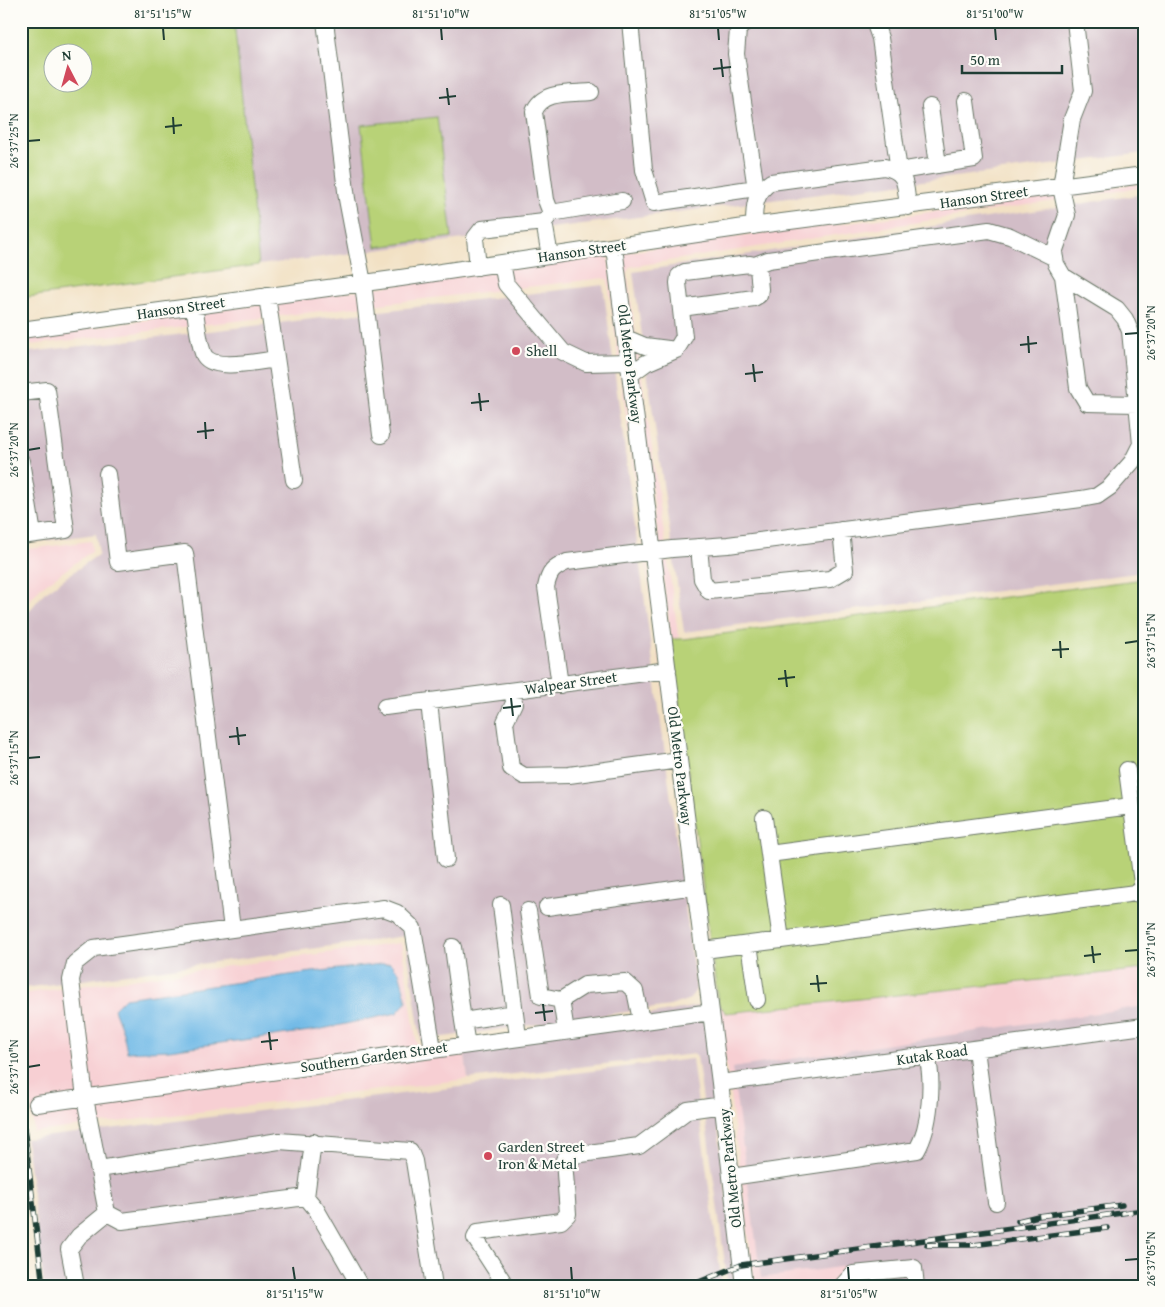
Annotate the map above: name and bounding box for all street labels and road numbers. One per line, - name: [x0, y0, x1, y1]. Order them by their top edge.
- street label: Hanson Street: [939, 180, 1030, 213]
- street label: Hanson Street: [537, 234, 628, 267]
- street label: Hanson Street: [136, 291, 227, 324]
- street label: Old Metro Parkway: [613, 303, 648, 425]
- street label: Walpear Street: [523, 666, 619, 699]
- street label: Old Metro Parkway: [663, 705, 698, 827]
- street label: Southern Garden Street: [299, 1036, 450, 1077]
- street label: Kutak Road: [895, 1039, 969, 1070]
- street label: Old Metro Parkway: [713, 1107, 746, 1229]

